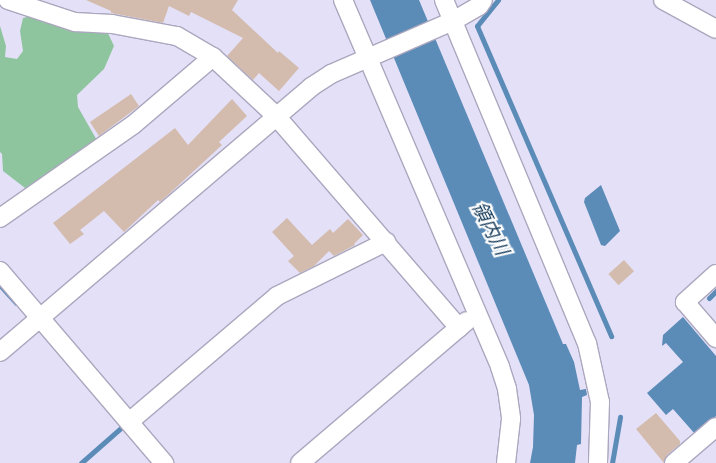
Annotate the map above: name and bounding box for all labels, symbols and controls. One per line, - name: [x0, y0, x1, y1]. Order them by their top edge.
- water label: 領内川: [468, 197, 514, 259]

